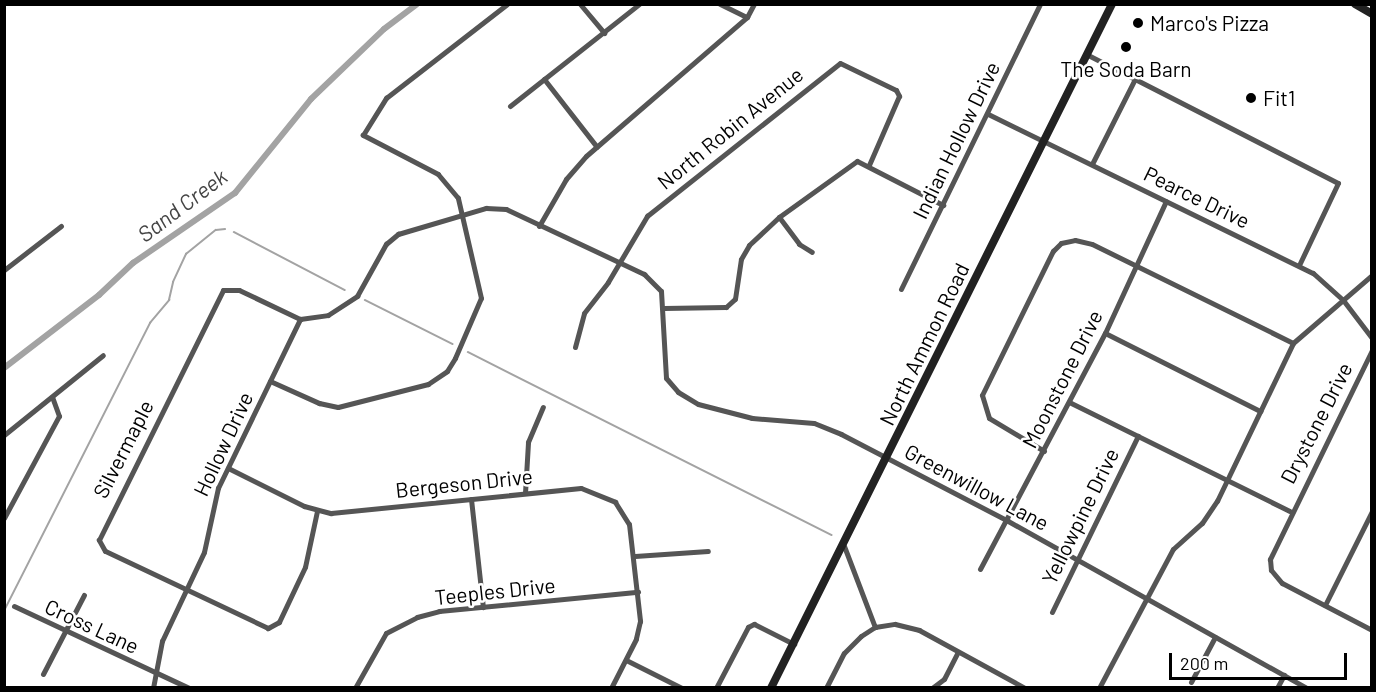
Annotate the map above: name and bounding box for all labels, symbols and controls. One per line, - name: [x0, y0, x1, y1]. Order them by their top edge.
- place label: Marco's Pizza: [1150, 10, 1269, 36]
- marker: Marco's Pizza: [1131, 16, 1145, 30]
- marker: The Soda Barn: [1119, 40, 1133, 54]
- place label: The Soda Barn: [1060, 56, 1192, 82]
- street label: Indian Hollow Drive: [907, 57, 1005, 223]
- street label: North Robin Avenue: [652, 62, 808, 194]
- place label: Fit1: [1263, 85, 1295, 111]
- marker: Fit1: [1244, 91, 1258, 105]
- street label: Pearce Drive: [1140, 161, 1254, 233]
- water label: Sand Creek: [132, 163, 232, 247]
- street label: North Ammon Road: [874, 259, 974, 429]
- street label: Moonstone Drive: [1016, 306, 1108, 452]
- street label: Drystone Drive: [1275, 358, 1357, 488]
- street label: Hollow Drive: [188, 388, 258, 500]
- street label: Silvermaple: [88, 396, 158, 502]
- street label: Greenwillow Lane: [901, 438, 1053, 536]
- street label: Yellowpine Drive: [1036, 444, 1124, 588]
- street label: Bergeson Drive: [394, 463, 534, 503]
- street label: Teeples Drive: [433, 572, 557, 610]
- street label: Cross Lane: [41, 593, 143, 659]
- scale bar: [1172, 641, 1350, 679]
- text: 200 m: [1180, 652, 1228, 674]

